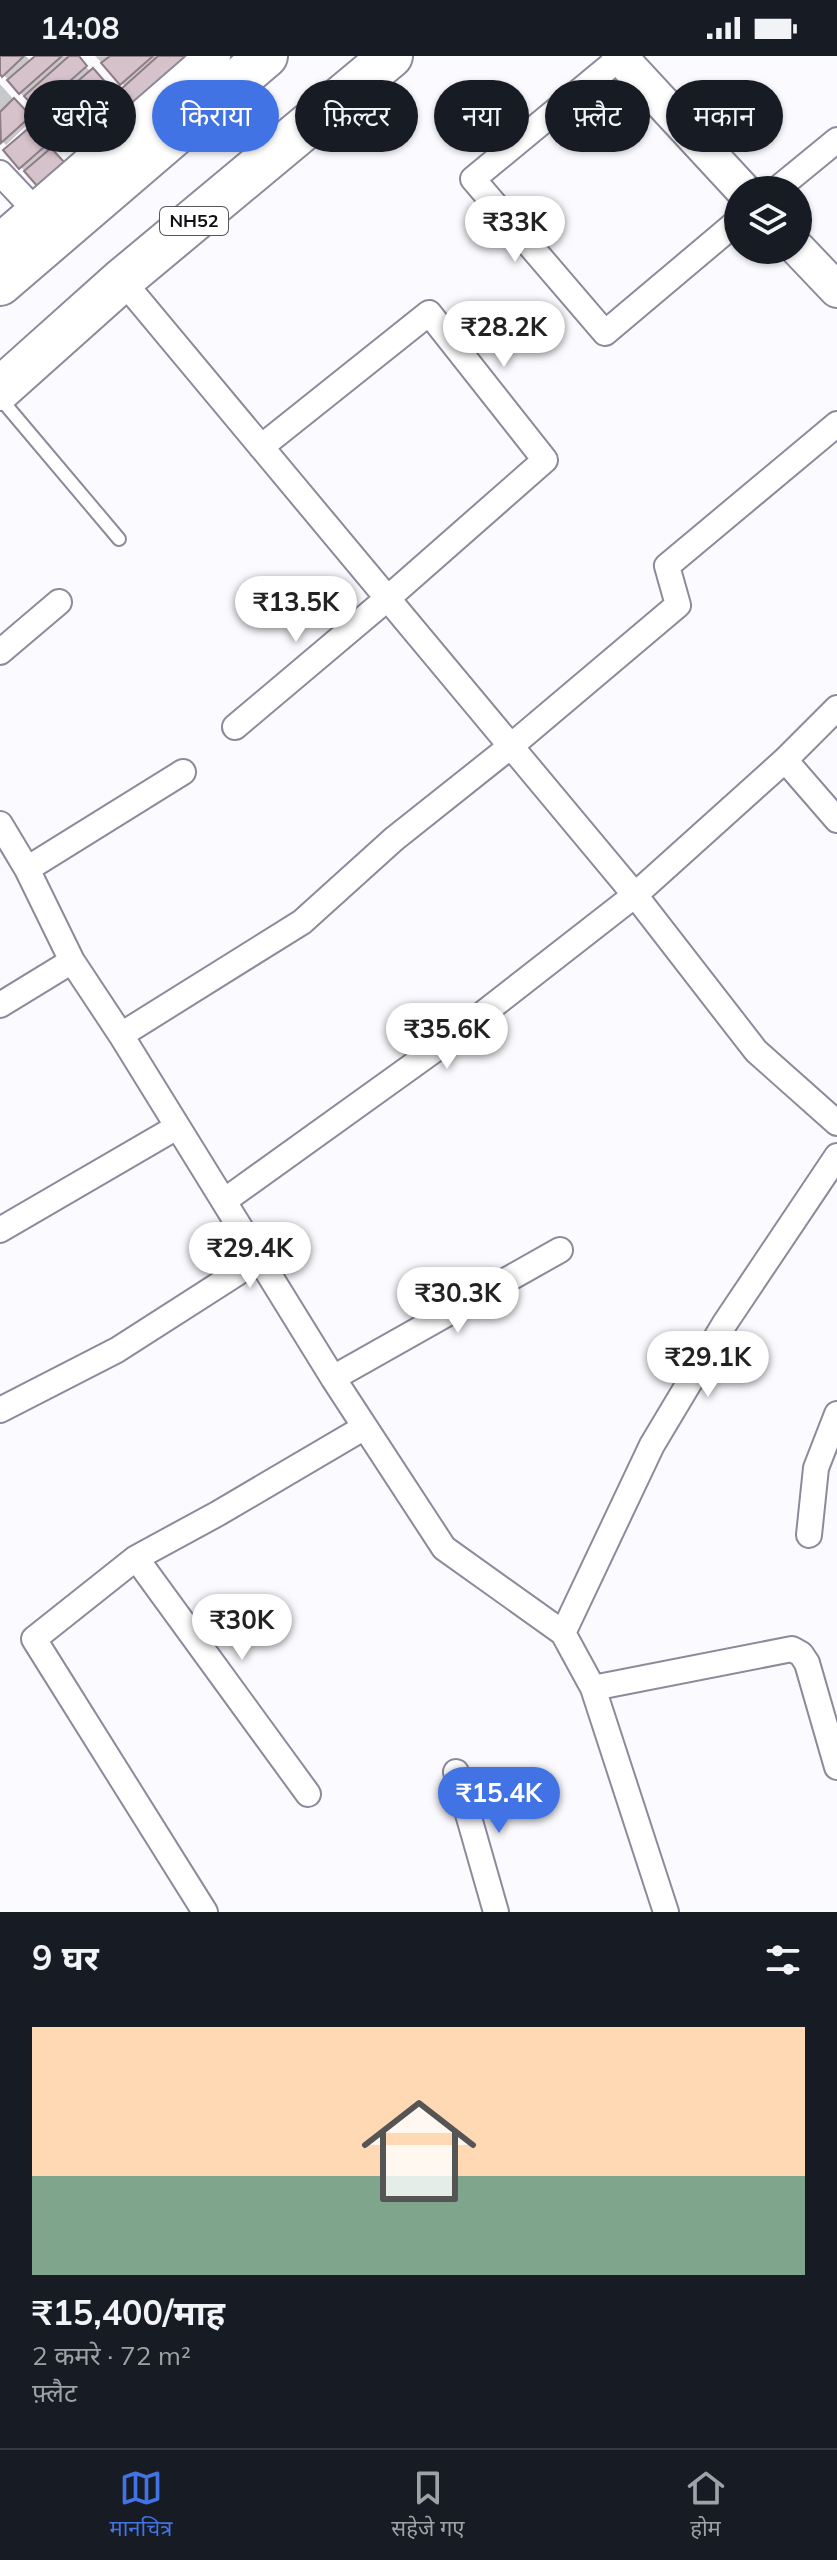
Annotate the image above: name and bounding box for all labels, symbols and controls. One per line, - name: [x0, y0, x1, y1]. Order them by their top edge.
- text: 14:08: [40, 9, 119, 47]
- chip: खरीदें: [24, 80, 136, 152]
- chip: किराया: [152, 80, 279, 152]
- chip: फ़िल्टर: [295, 80, 418, 152]
- chip: नया: [434, 80, 529, 152]
- chip: फ़्लैट: [545, 80, 650, 152]
- chip: मकान: [666, 80, 783, 152]
- map controls: [724, 176, 812, 264]
- button: layers: [724, 176, 812, 264]
- pin: ₹33K: [468, 196, 562, 264]
- text: ₹33K: [483, 205, 547, 238]
- road number: NH52: [160, 207, 228, 235]
- pin: ₹28.2K: [439, 301, 569, 369]
- text: ₹28.2K: [461, 310, 547, 343]
- pin: ₹13.5K: [231, 576, 361, 644]
- text: ₹13.5K: [253, 585, 339, 618]
- pin: ₹35.6K: [382, 1003, 512, 1071]
- text: ₹35.6K: [404, 1012, 490, 1045]
- pin: ₹29.4K: [185, 1222, 315, 1290]
- text: ₹29.4K: [207, 1231, 293, 1264]
- pin: ₹30.3K: [393, 1267, 523, 1335]
- text: ₹30.3K: [415, 1276, 501, 1309]
- pin: ₹29.1K: [643, 1331, 773, 1399]
- text: ₹29.1K: [665, 1340, 751, 1373]
- pin: ₹30K: [195, 1594, 289, 1662]
- text: ₹30K: [210, 1603, 274, 1636]
- pin: ₹15.4K: [434, 1767, 564, 1835]
- text: ₹15.4K: [456, 1776, 542, 1809]
- text: 9 घर: [32, 1936, 99, 1979]
- icon: filters: [761, 1938, 805, 1982]
- icon: home: [347, 2079, 491, 2223]
- text: ₹15,400/माह: [32, 2291, 225, 2334]
- text: 2 कमरे · 72 m²: [32, 2339, 191, 2372]
- text: फ़्लैट: [32, 2376, 77, 2409]
- tab: मानचित्र: [109, 2466, 172, 2545]
- tab: सहेजे गए: [391, 2466, 465, 2545]
- tab: होम: [684, 2466, 728, 2545]

